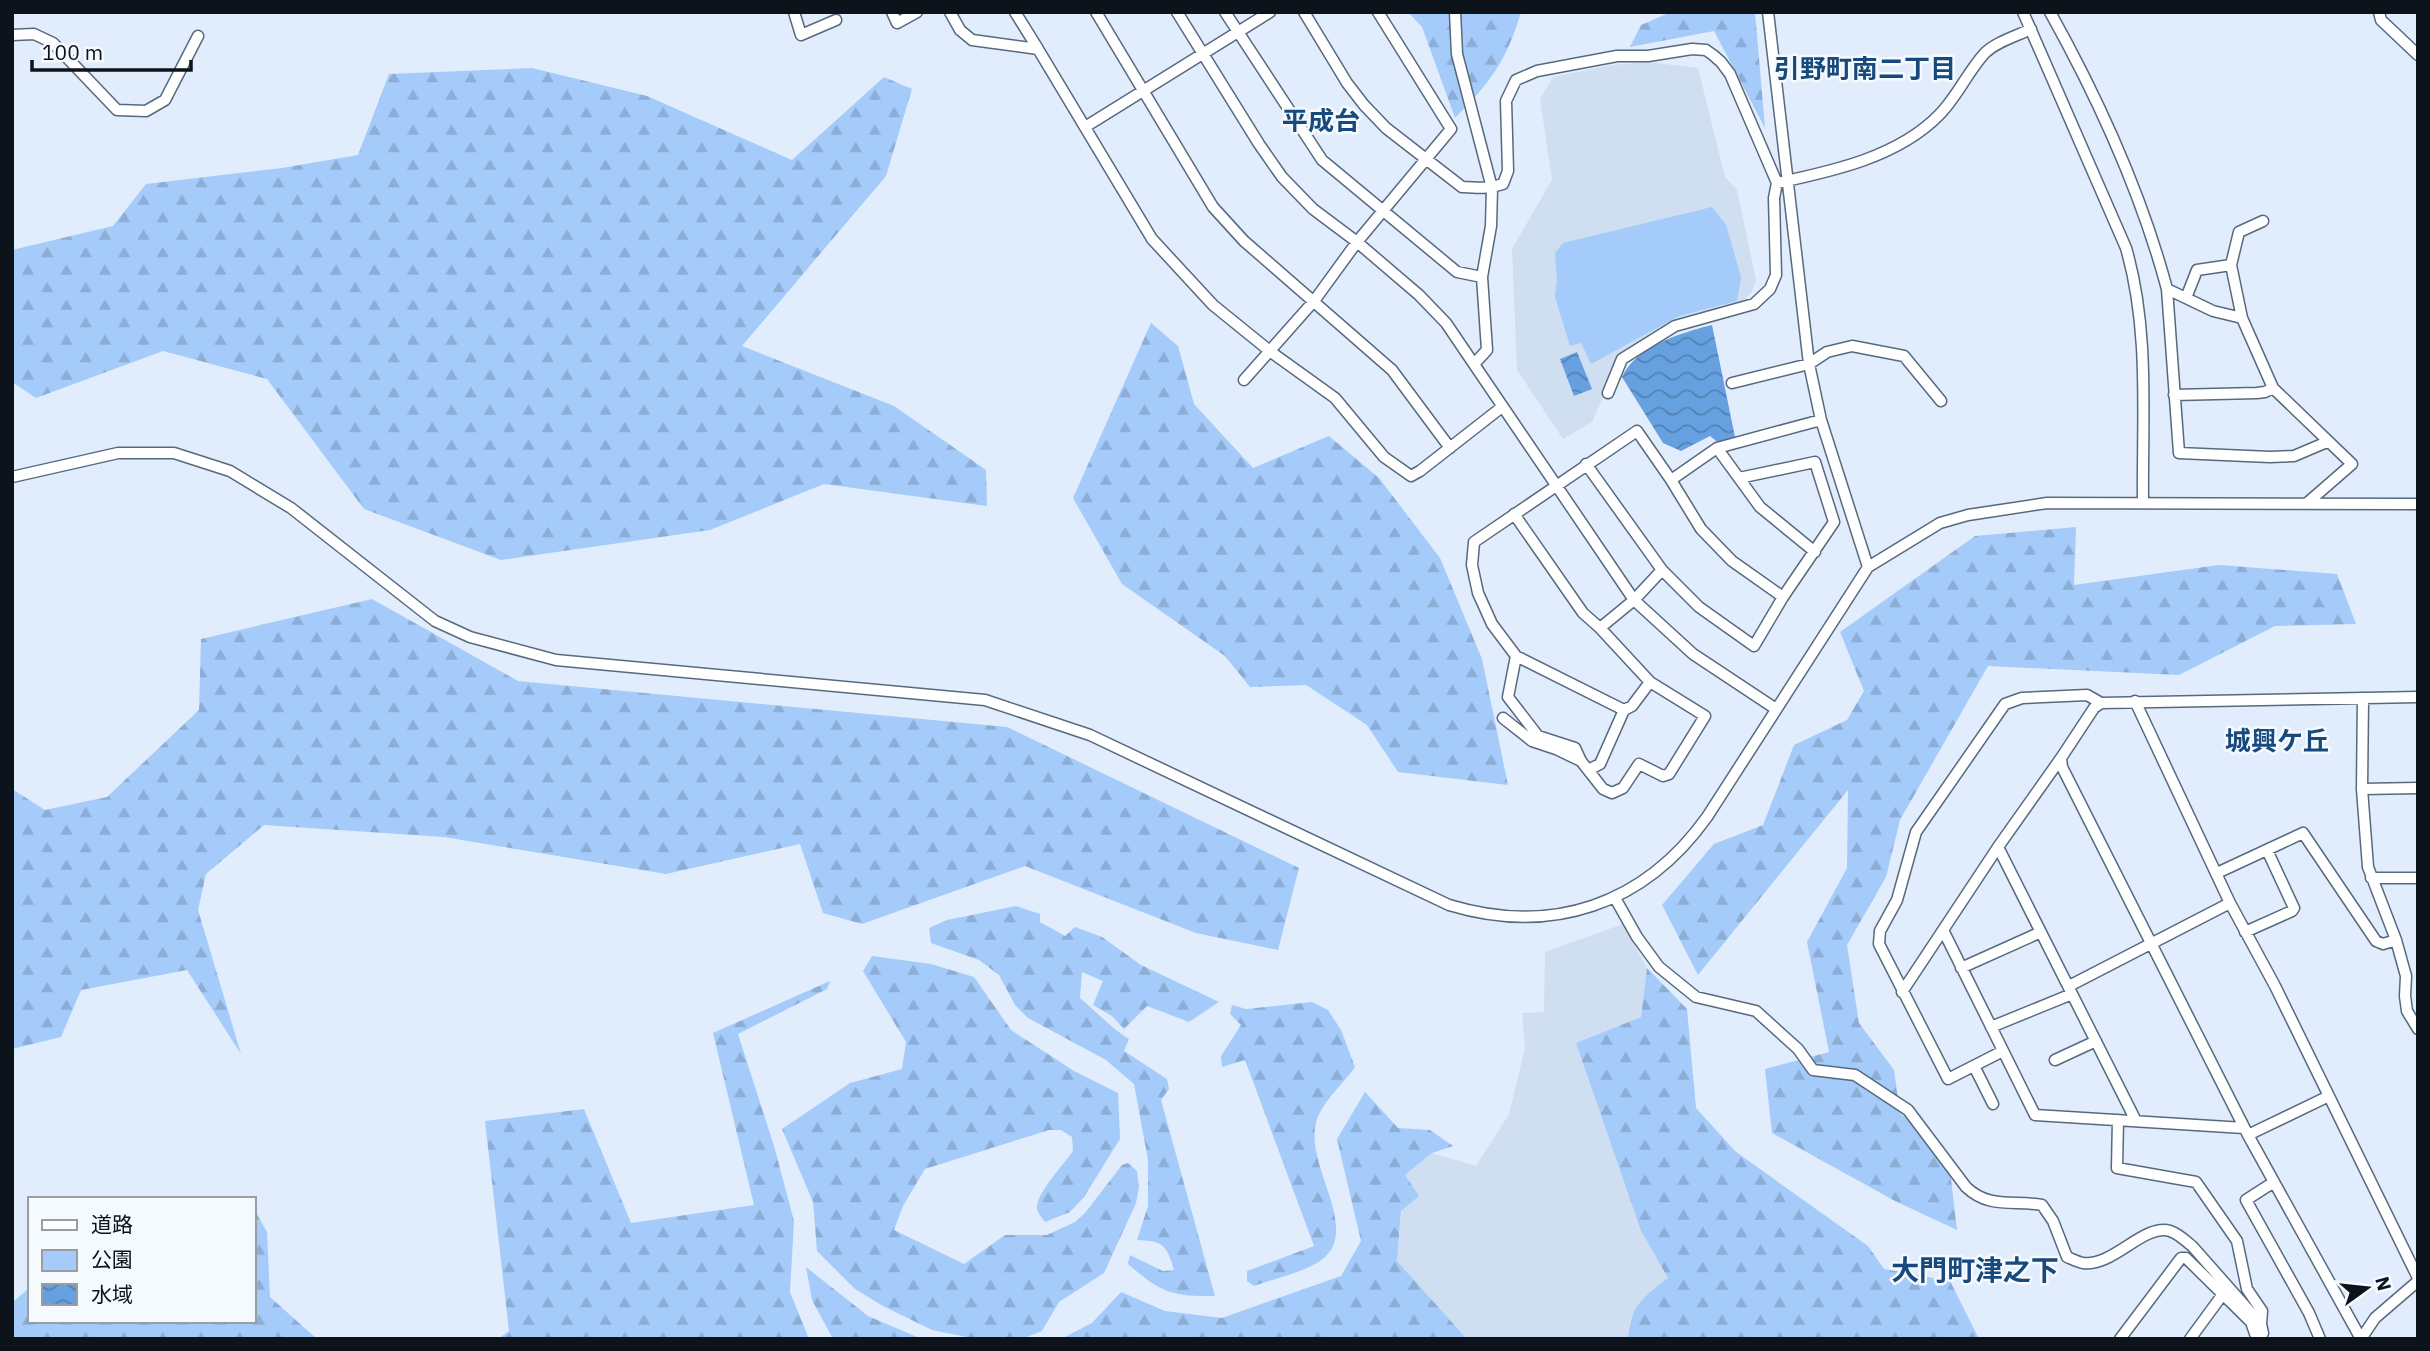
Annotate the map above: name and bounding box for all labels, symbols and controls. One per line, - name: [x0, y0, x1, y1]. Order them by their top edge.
- scale bar: [32, 28, 191, 72]
- text: 100 m: [42, 38, 103, 66]
- district label: 引野町南二丁目: [1774, 51, 1956, 85]
- district label: 平成台: [1282, 103, 1360, 137]
- district label: 城興ケ丘: [2225, 723, 2329, 757]
- legend: [28, 1197, 256, 1323]
- text: 道路: [91, 1210, 133, 1238]
- text: 公園: [91, 1245, 133, 1273]
- district label: 大門町津之下: [1891, 1251, 2059, 1288]
- north arrow: [2332, 1253, 2402, 1323]
- text: N: [2370, 1274, 2397, 1293]
- text: 水域: [91, 1280, 133, 1308]

